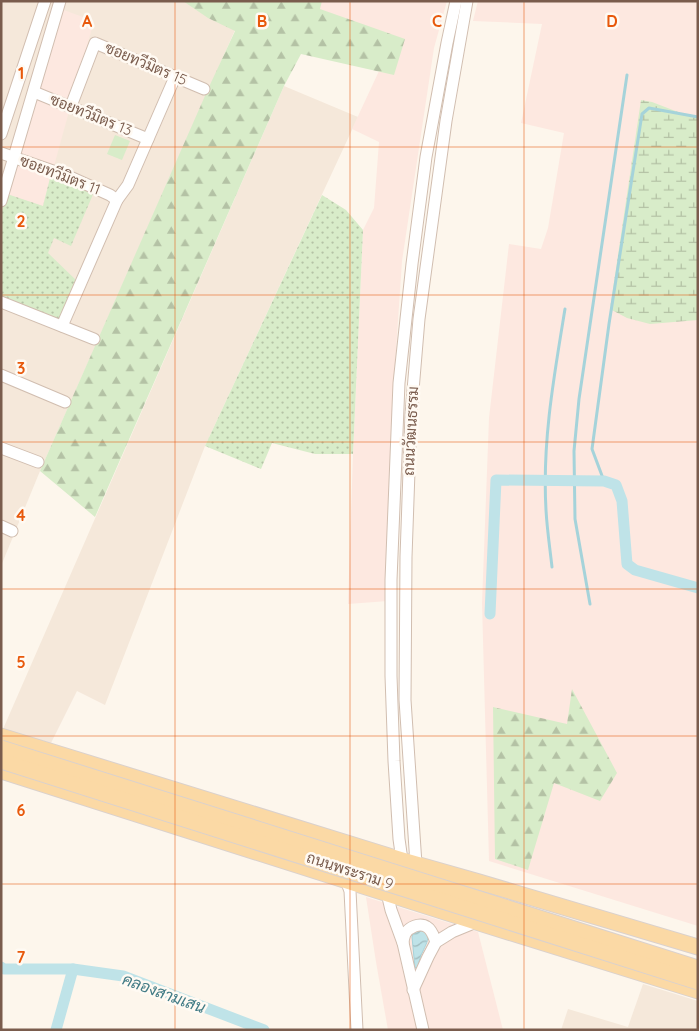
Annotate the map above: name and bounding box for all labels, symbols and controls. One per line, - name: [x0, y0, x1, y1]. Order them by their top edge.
- text: A: [82, 11, 93, 31]
- text: B: [257, 11, 267, 31]
- text: C: [432, 11, 442, 31]
- text: D: [606, 11, 618, 31]
- street label: ซอยทวีมิตร 15: [102, 38, 190, 89]
- text: 1: [18, 63, 24, 83]
- street label: ซอยทวีมิตร 13: [47, 89, 135, 140]
- street label: ซอยทวีมิตร 11: [17, 150, 103, 199]
- text: 2: [16, 211, 26, 231]
- text: 3: [17, 358, 25, 378]
- street label: ถนนวัฒนธรรม: [399, 386, 422, 476]
- text: 4: [16, 505, 26, 525]
- text: 5: [16, 652, 26, 672]
- text: 6: [17, 800, 26, 820]
- street label: ถนนพระราม 9: [304, 848, 396, 893]
- text: 7: [17, 947, 26, 967]
- water label: คลองสามเสน: [120, 969, 208, 1017]

